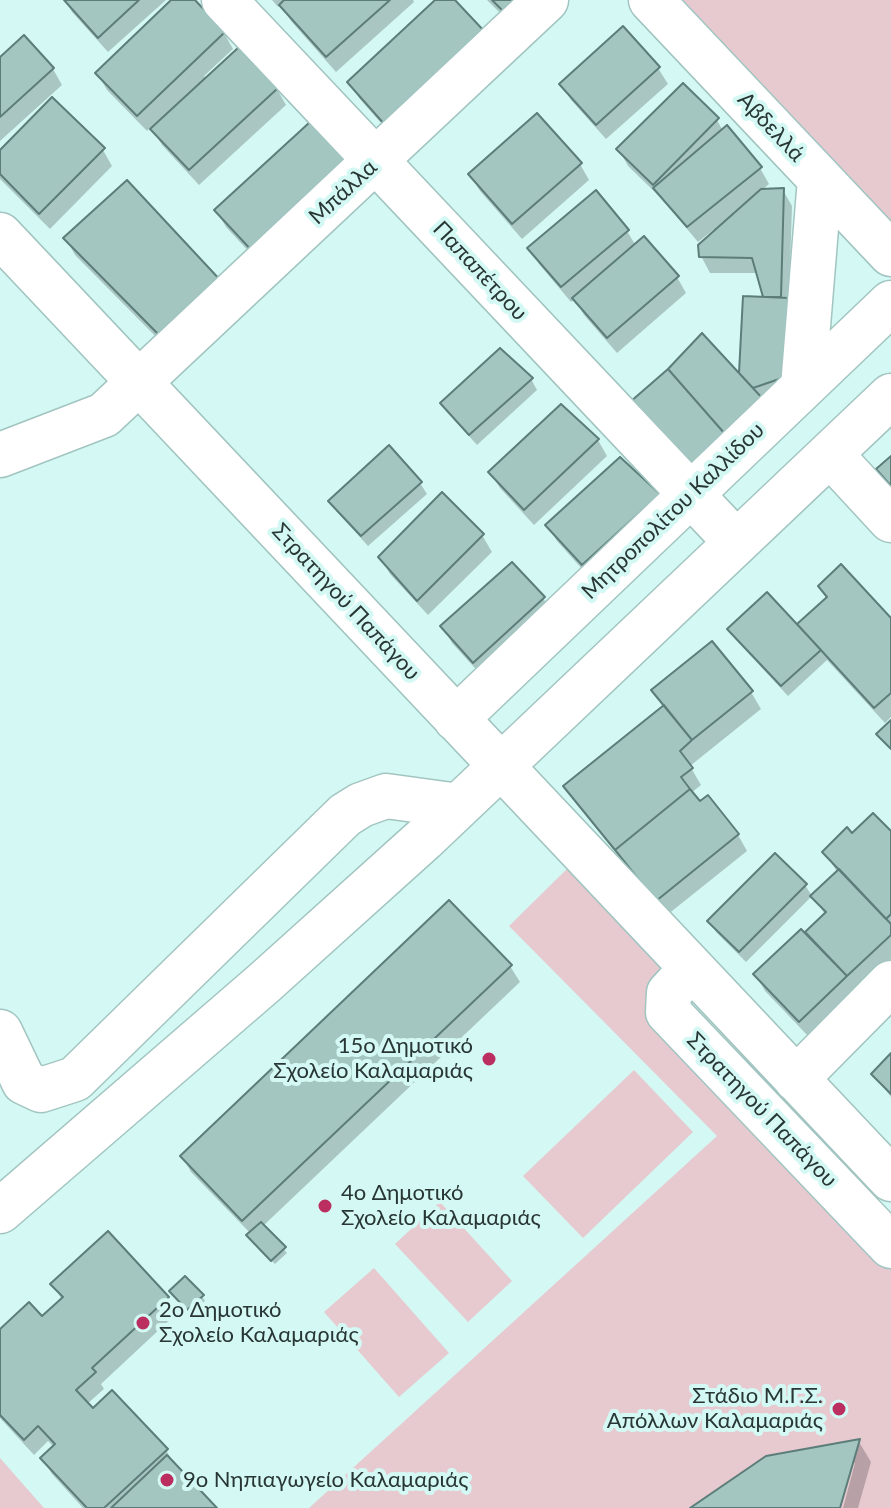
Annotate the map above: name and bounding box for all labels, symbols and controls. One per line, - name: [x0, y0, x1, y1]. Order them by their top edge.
- street label: Αβδελλά: [732, 87, 810, 167]
- street label: Μπάλλα: [304, 154, 382, 230]
- street label: Παπαπέτρου: [427, 216, 533, 326]
- street label: Μητροπολίτου Καλλίδου: [576, 417, 770, 605]
- street label: Στρατηγού Παπάγου: [267, 518, 425, 686]
- street label: Στρατηγού Παπάγου: [681, 1027, 843, 1193]
- place label: 15ο Δημοτικό Σχολείο Καλαμαριάς: [273, 1033, 473, 1084]
- marker: 15ο Δημοτικό Σχολείο Καλαμαριάς: [480, 1050, 498, 1068]
- place label: 4ο Δημοτικό Σχολείο Καλαμαριάς: [341, 1180, 541, 1232]
- marker: 4ο Δημοτικό Σχολείο Καλαμαριάς: [316, 1197, 334, 1215]
- place label: 2ο Δημοτικό Σχολείο Καλαμαριάς: [159, 1297, 359, 1348]
- marker: 2ο Δημοτικό Σχολείο Καλαμαριάς: [134, 1314, 152, 1332]
- place label: Στάδιο Μ.Γ.Σ. Απόλλων Καλαμαριάς: [607, 1383, 823, 1434]
- marker: Στάδιο Μ.Γ.Σ. Απόλλων Καλαμαριάς: [830, 1400, 848, 1418]
- place label: 9ο Νηπιαγωγείο Καλαμαριάς: [183, 1467, 469, 1493]
- marker: 9ο Νηπιαγωγείο Καλαμαριάς: [158, 1471, 176, 1489]

